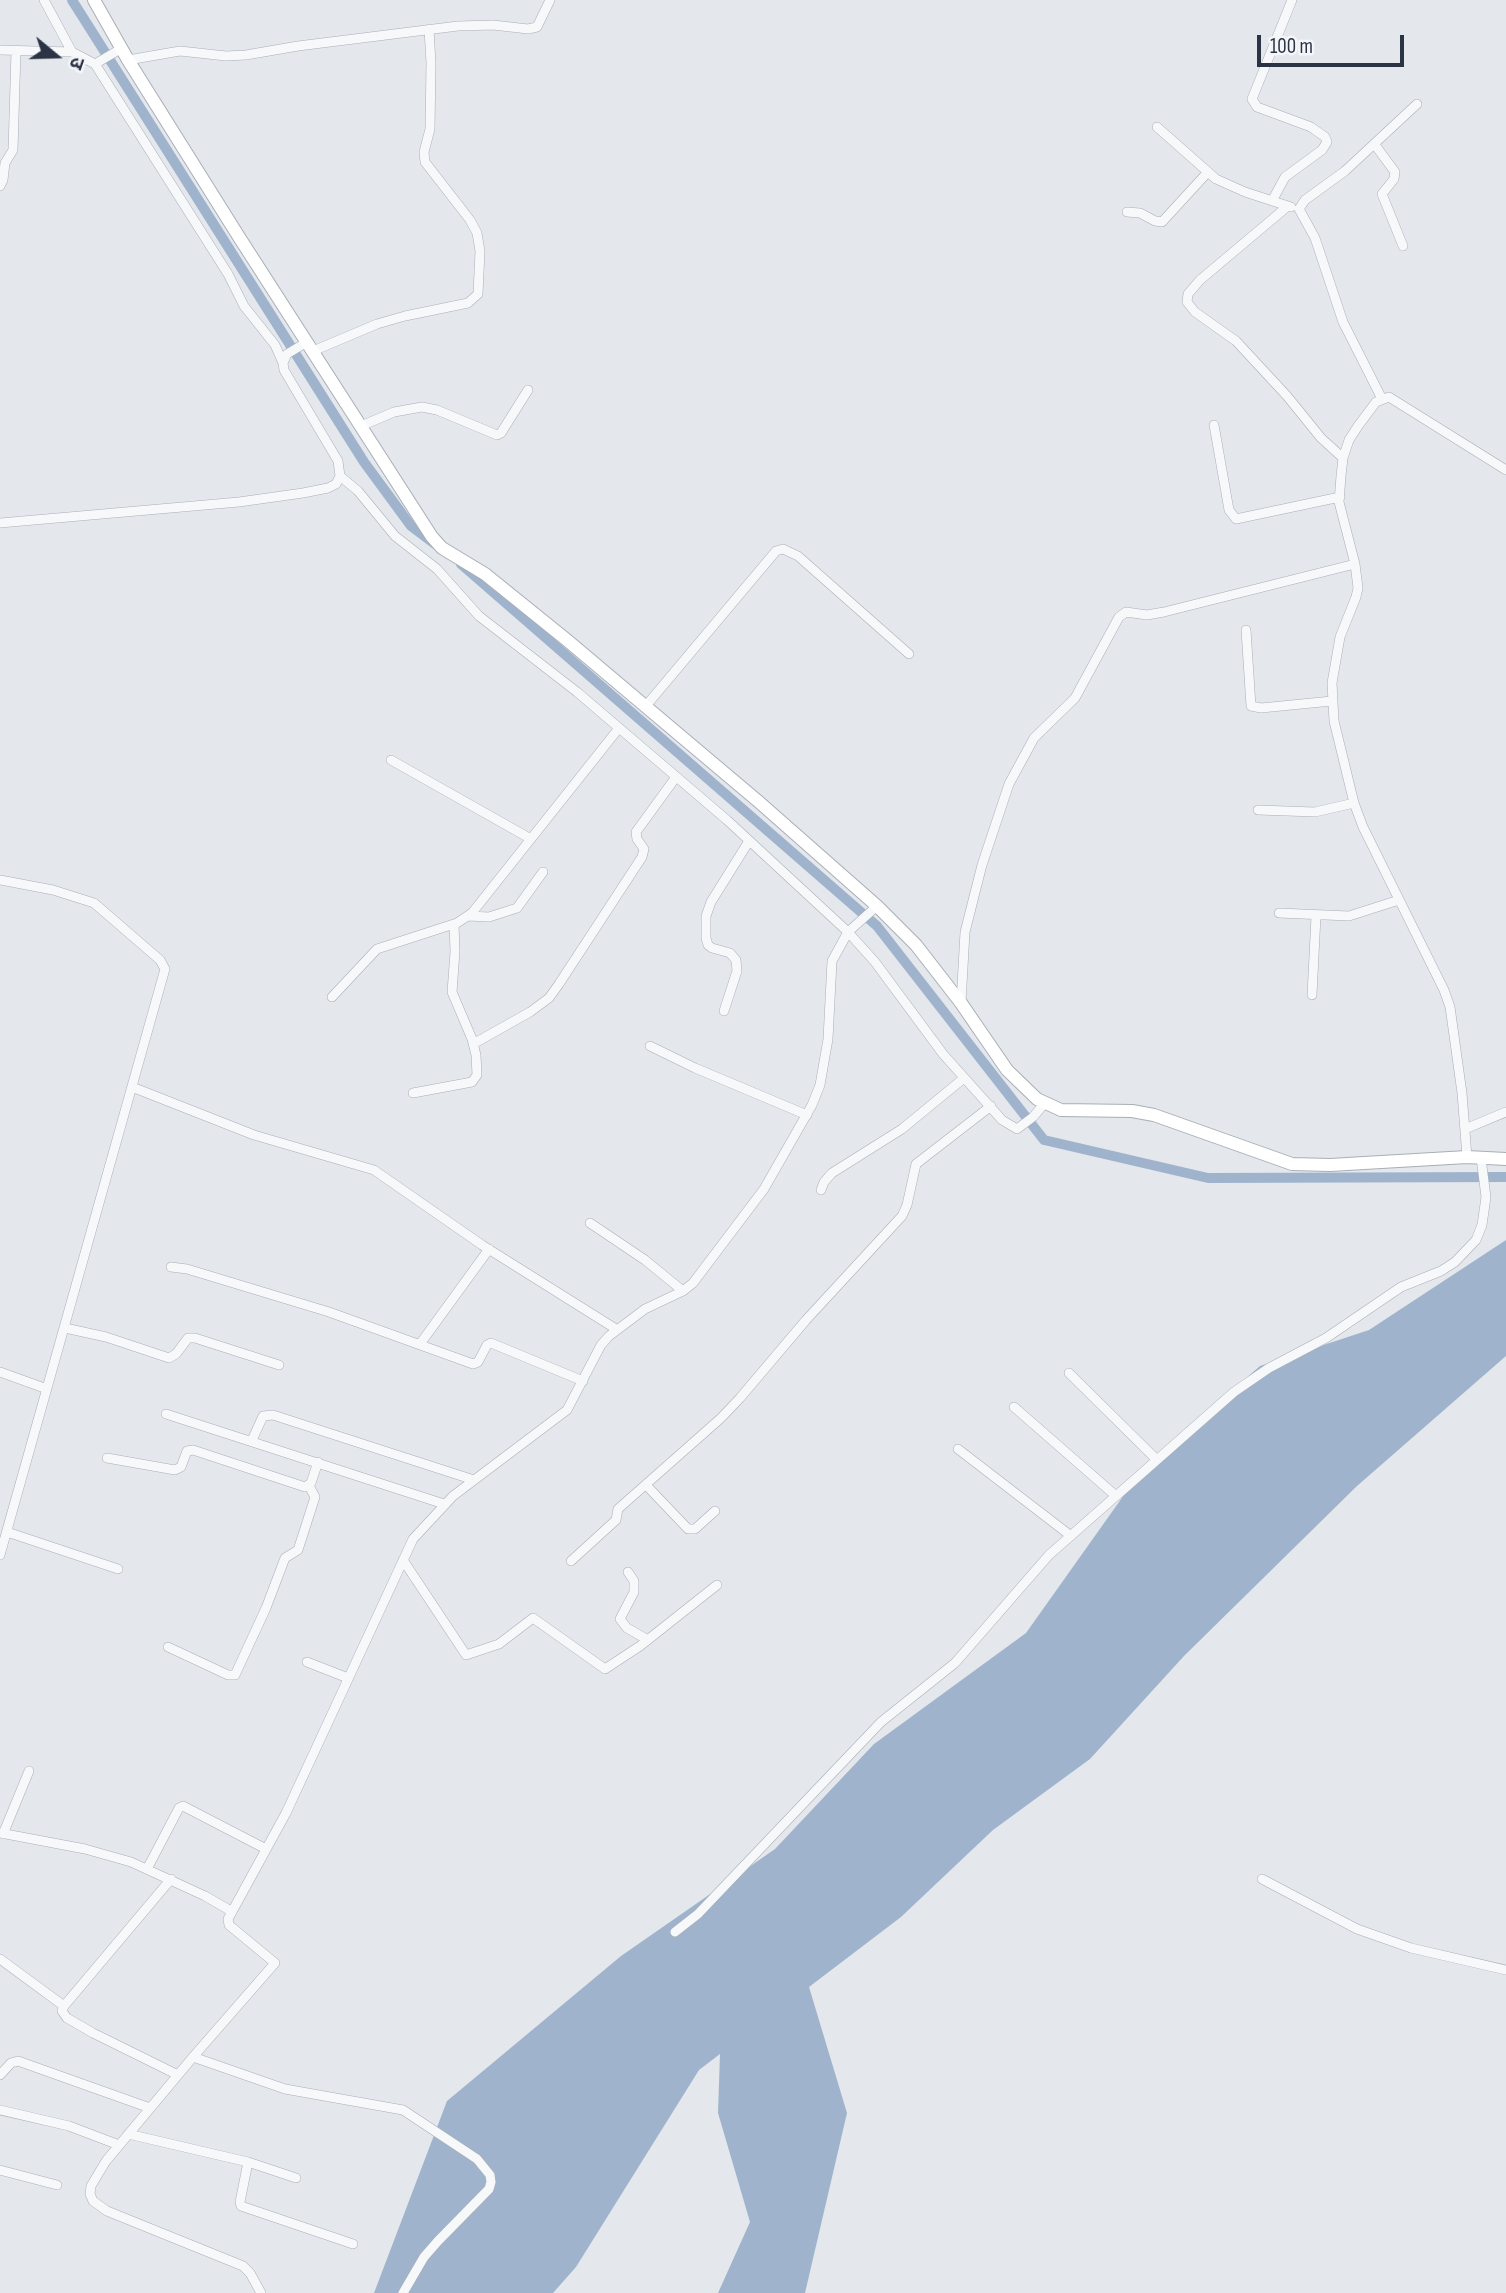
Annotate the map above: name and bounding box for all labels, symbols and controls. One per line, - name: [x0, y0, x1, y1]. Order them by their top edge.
- north arrow: [21, 21, 91, 91]
- scale bar: [1261, 21, 1408, 65]
- text: 100 m: [1270, 34, 1313, 59]
- text: उ: [64, 54, 89, 72]

